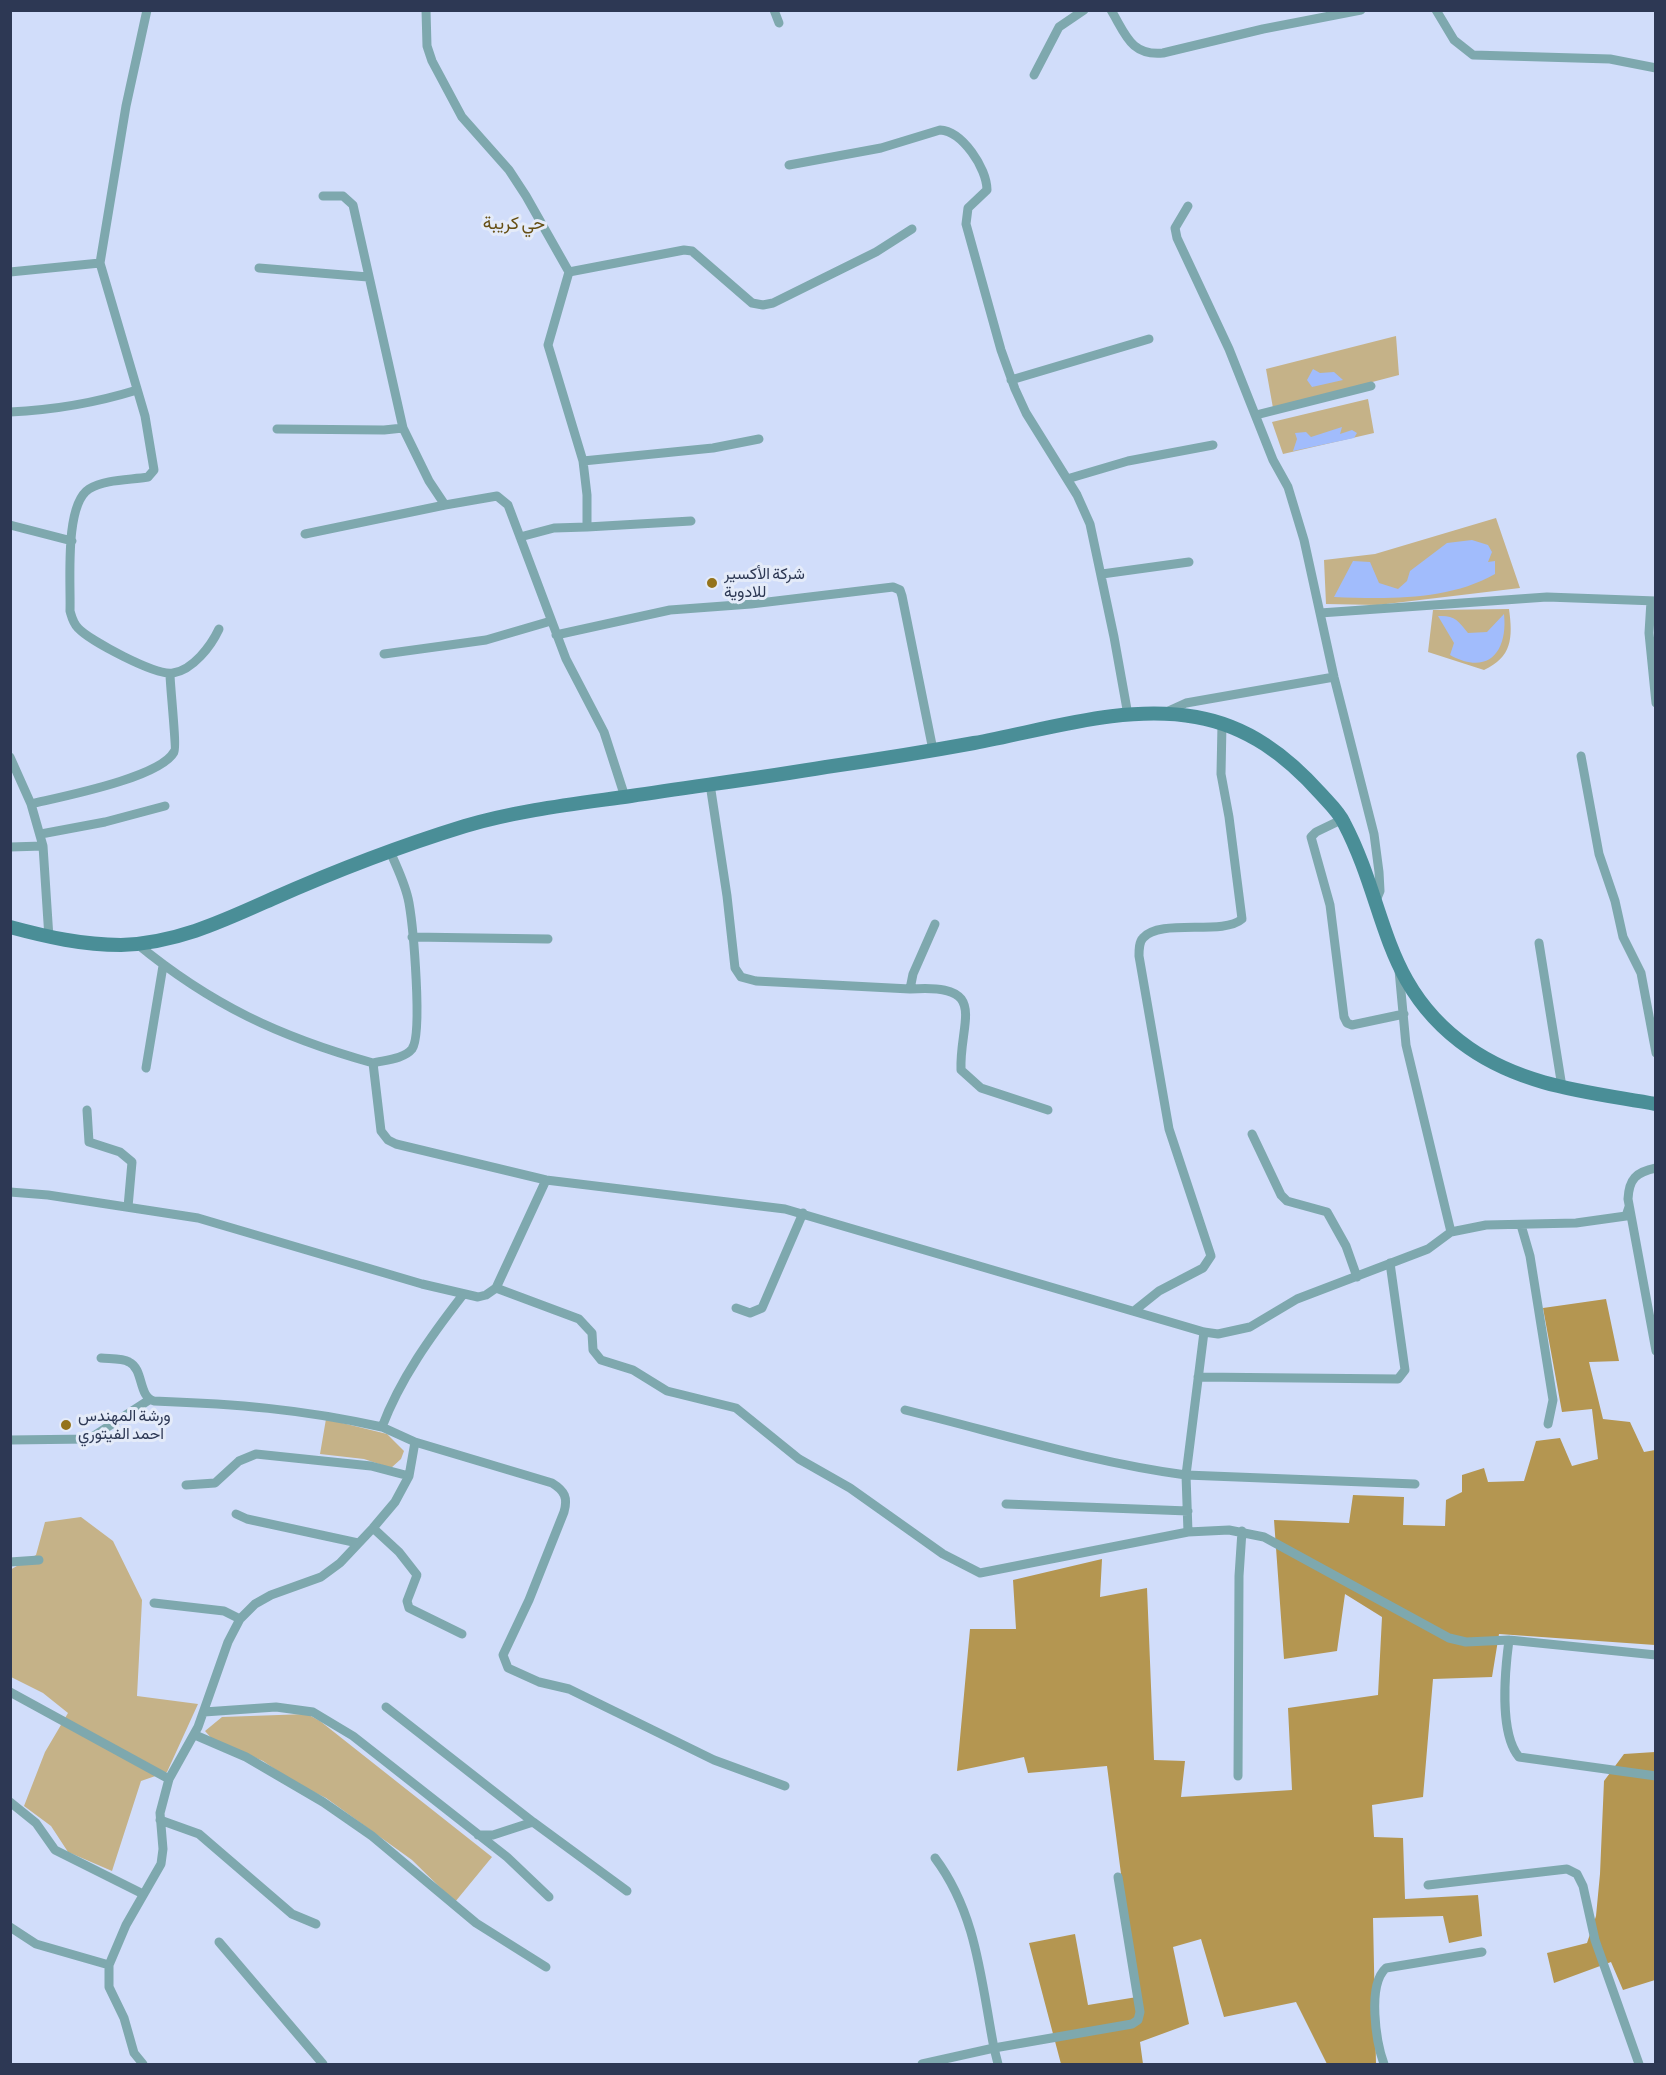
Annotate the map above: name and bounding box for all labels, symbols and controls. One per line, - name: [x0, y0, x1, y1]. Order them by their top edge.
- district label: حي كريبة: [483, 212, 545, 234]
- place label: شركة الأكسير للادوية: [724, 564, 805, 602]
- marker: شركة الأكسير للادوية: [705, 576, 719, 590]
- place label: ورشة المهندس احمد الفيتوري: [78, 1406, 171, 1444]
- marker: ورشة المهندس احمد الفيتوري: [59, 1418, 73, 1432]

